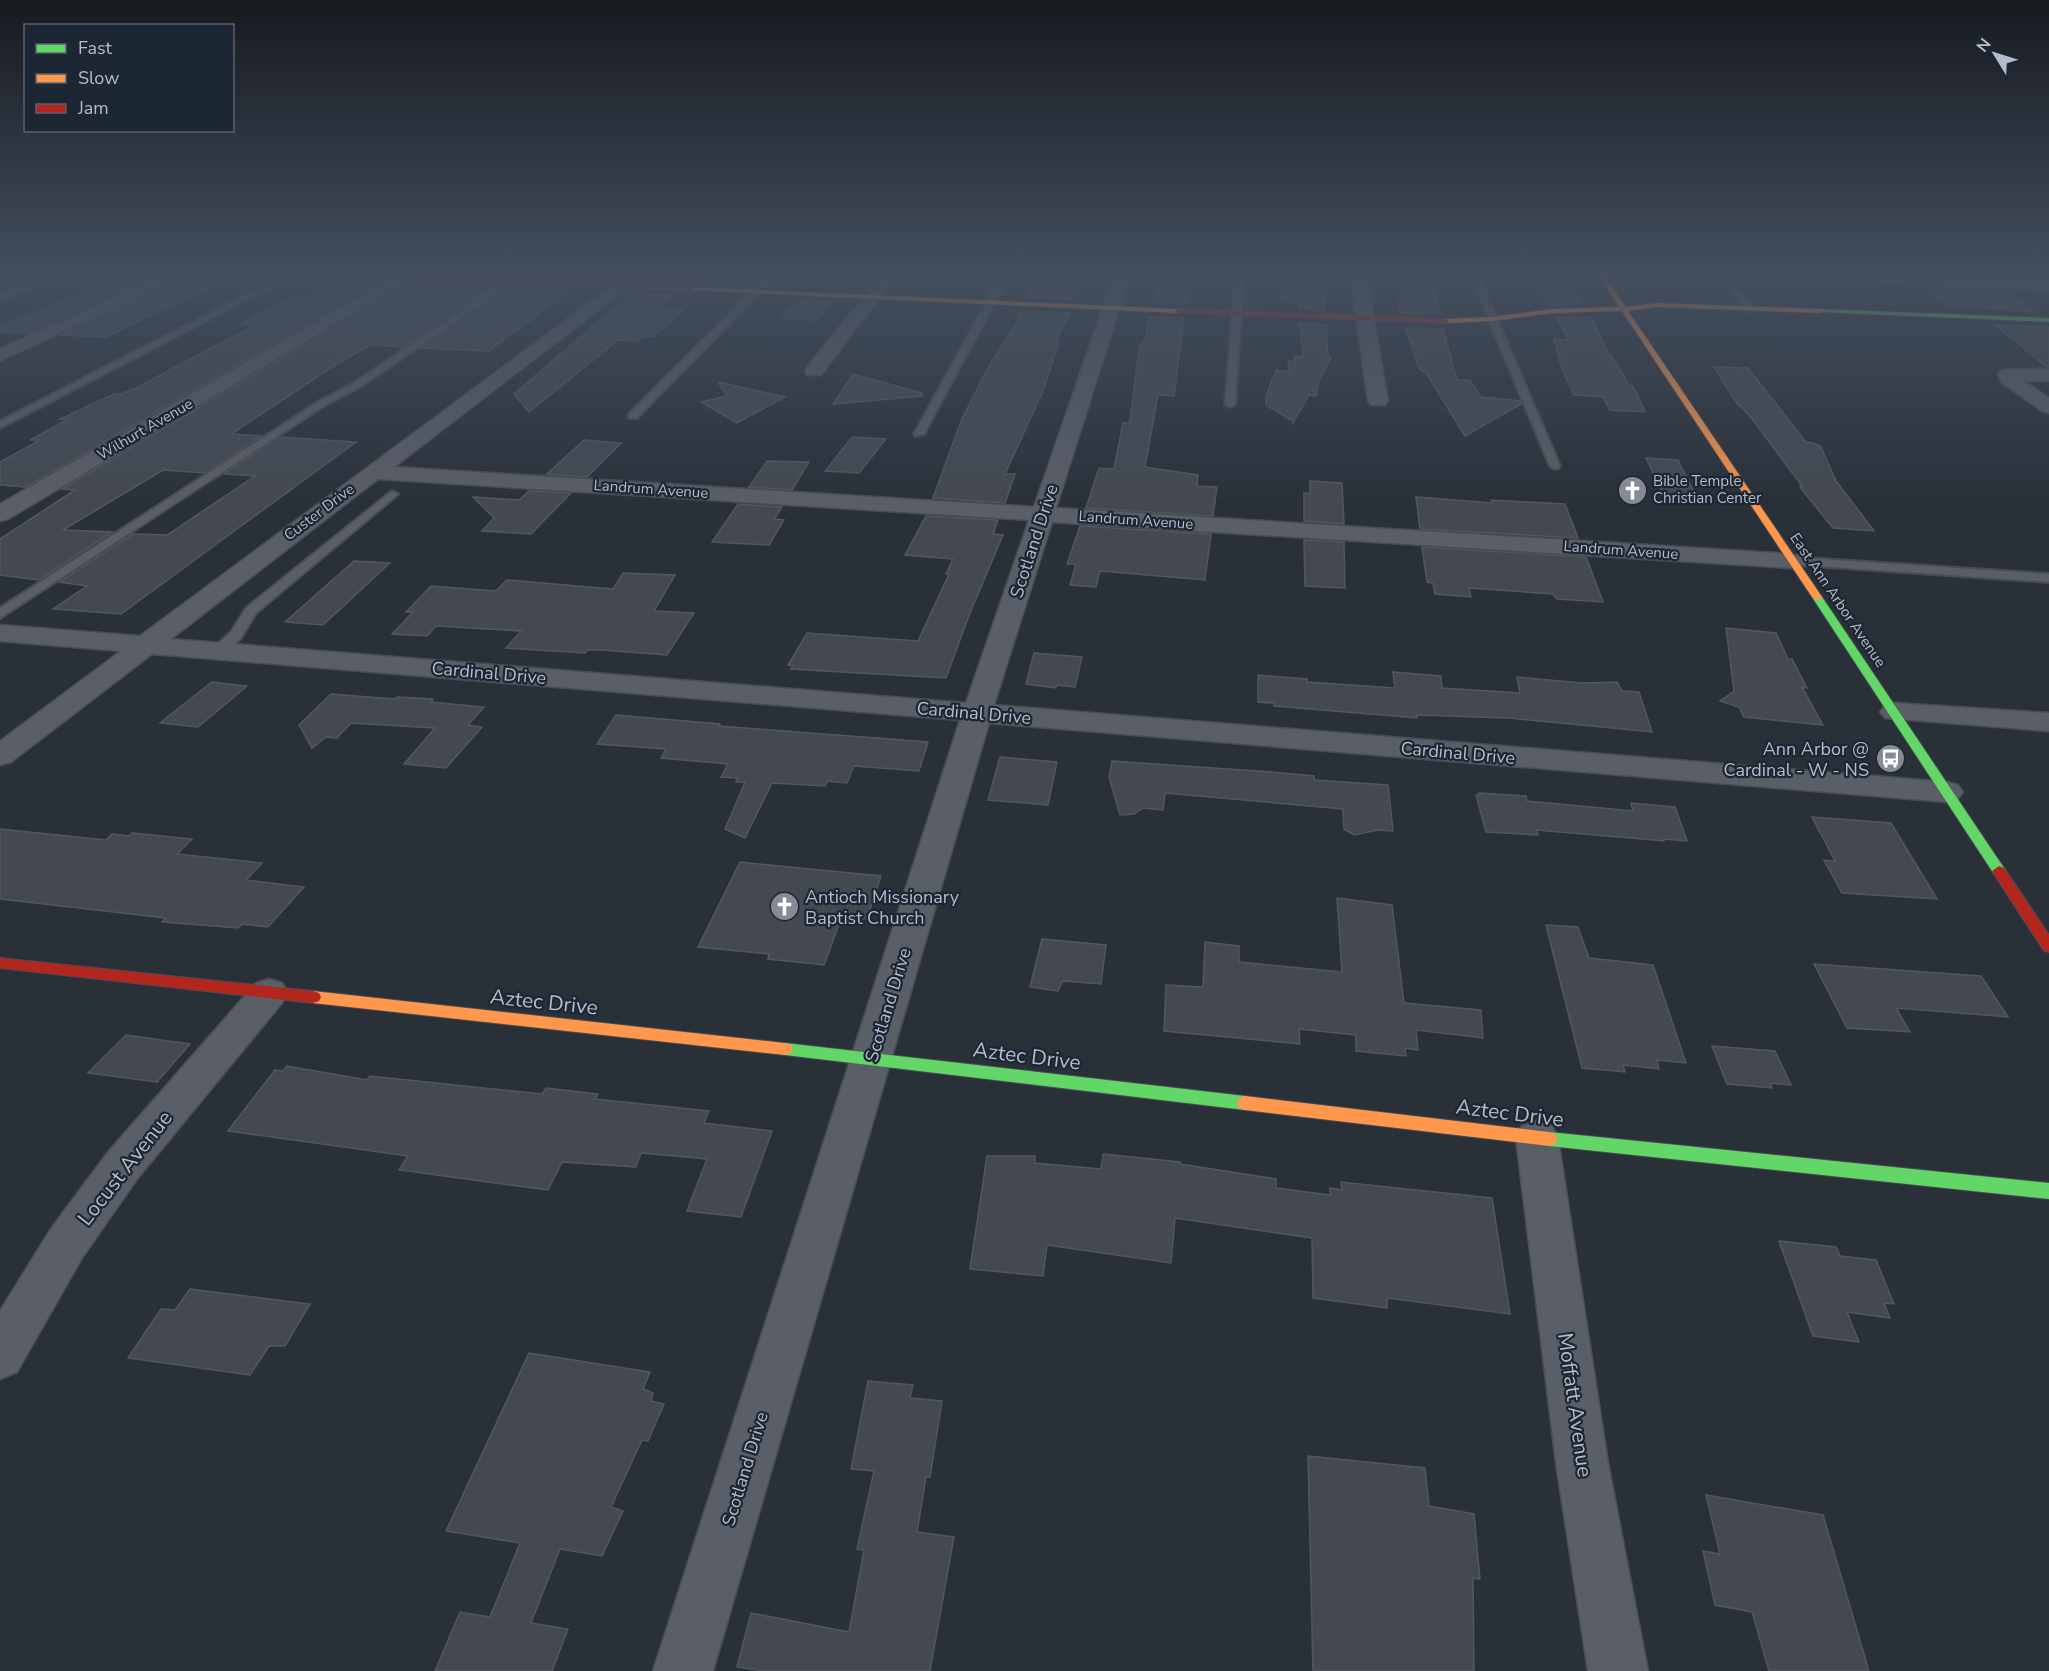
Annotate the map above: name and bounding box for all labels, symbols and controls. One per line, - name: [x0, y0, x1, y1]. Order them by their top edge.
- legend: [24, 24, 234, 132]
- north arrow: [1965, 24, 2025, 84]
- text: N: [1972, 34, 1996, 57]
- text: Fast: [78, 36, 113, 60]
- text: Slow: [78, 66, 119, 90]
- text: Jam: [77, 96, 109, 120]
- street label: Wilhurt Avenue: [94, 394, 196, 464]
- place label: Bible Temple Christian Center: [1653, 471, 1762, 508]
- church icon: Bible Temple Christian Center: [1616, 474, 1648, 506]
- street label: Landrum Avenue: [593, 475, 709, 503]
- street label: Custer Drive: [280, 479, 358, 545]
- street label: Scotland Drive: [1004, 481, 1064, 601]
- street label: Landrum Avenue: [1078, 506, 1194, 534]
- street label: East Ann Arbor Avenue: [1785, 529, 1891, 671]
- street label: Landrum Avenue: [1563, 536, 1679, 564]
- street label: Cardinal Drive: [431, 656, 547, 690]
- street label: Cardinal Drive: [916, 696, 1032, 730]
- street label: Cardinal Drive: [1400, 736, 1516, 770]
- place label: Ann Arbor @ Cardinal - W - NS: [1724, 737, 1869, 782]
- bus stop icon: Ann Arbor @ Cardinal - W - NS: [1874, 743, 1906, 775]
- place label: Antioch Missionary Baptist Church: [805, 885, 960, 930]
- church icon: Antioch Missionary Baptist Church: [768, 891, 800, 923]
- street label: Scotland Drive: [859, 945, 917, 1065]
- street label: Aztec Drive: [489, 982, 599, 1022]
- street label: Aztec Drive: [972, 1036, 1082, 1076]
- street label: Aztec Drive: [1455, 1093, 1565, 1133]
- street label: Locust Avenue: [71, 1105, 179, 1231]
- street label: Moffatt Avenue: [1551, 1331, 1599, 1479]
- street label: Scotland Drive: [716, 1409, 774, 1529]

